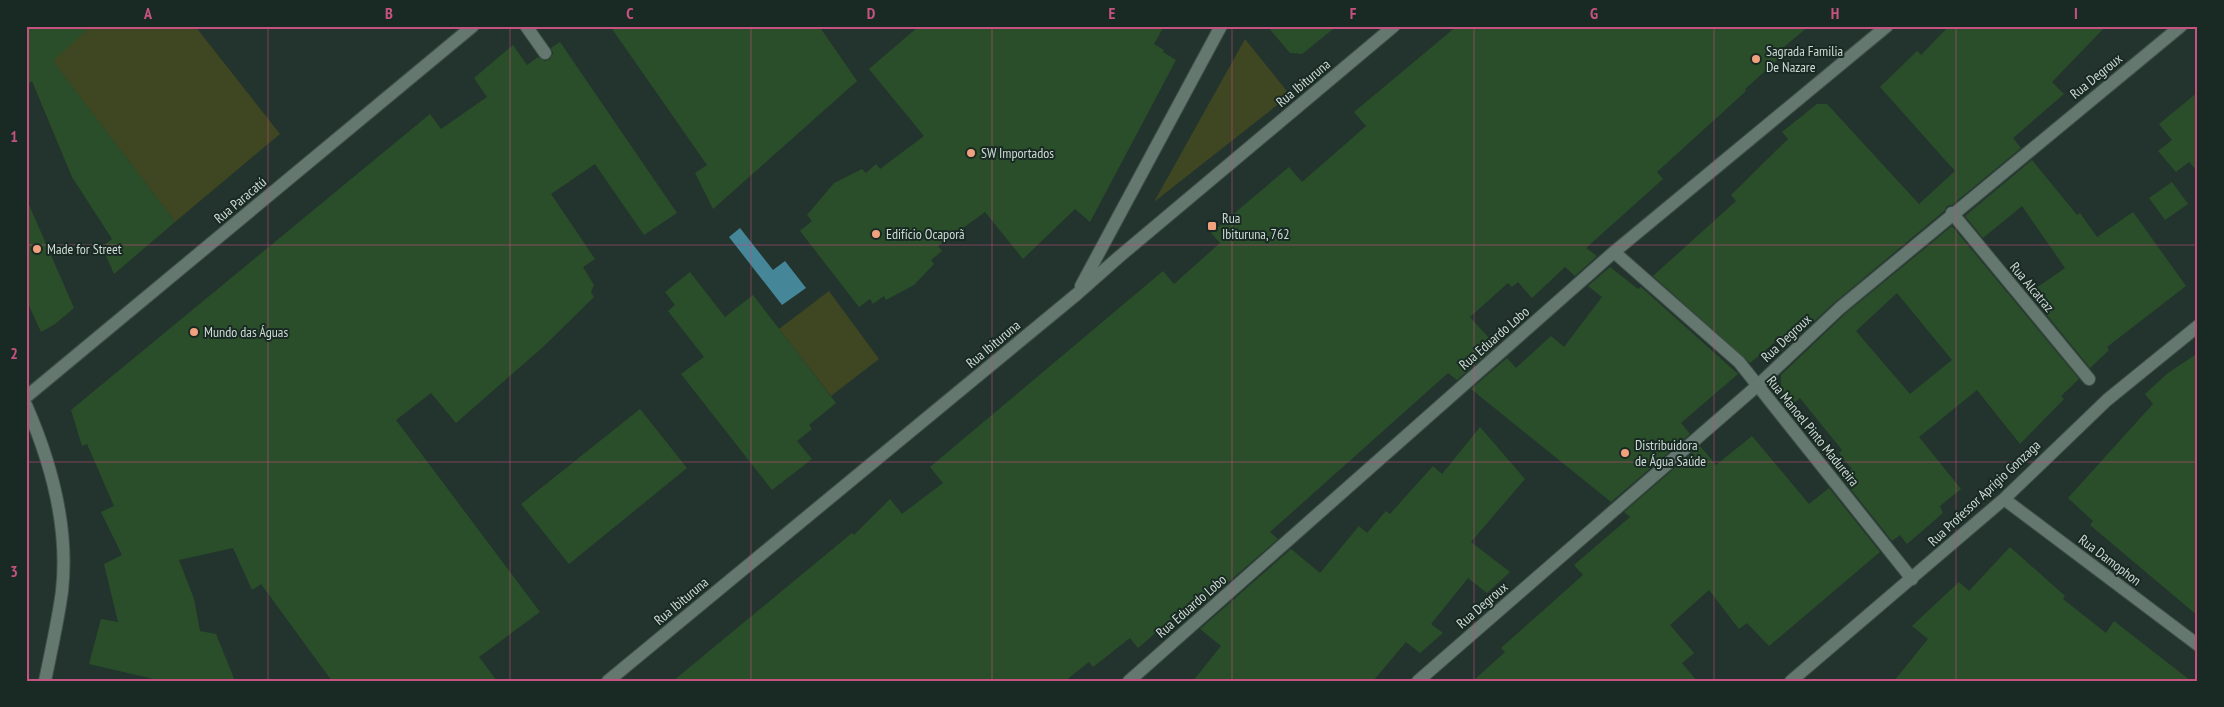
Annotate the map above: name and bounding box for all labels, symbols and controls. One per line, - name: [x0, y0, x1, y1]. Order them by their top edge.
- text: A: [143, 3, 153, 23]
- text: B: [385, 3, 393, 23]
- text: C: [626, 3, 634, 23]
- text: D: [867, 3, 876, 23]
- text: E: [1109, 3, 1116, 23]
- text: F: [1350, 3, 1357, 23]
- text: G: [1590, 3, 1598, 23]
- text: H: [1831, 3, 1839, 23]
- text: I: [2074, 3, 2078, 23]
- place label: Sagrada Familia De Nazare: [1766, 42, 1843, 76]
- street label: Rua Degroux: [2066, 49, 2126, 103]
- marker: Sagrada Familia De Nazare: [1750, 53, 1762, 65]
- street label: Rua Ibituruna: [1272, 55, 1334, 111]
- text: 1: [10, 126, 18, 146]
- place label: SW Importados: [981, 144, 1054, 162]
- marker: SW Importados: [965, 147, 977, 159]
- street label: Rua Paracatú: [210, 173, 270, 227]
- place label: Rua Ibituruna, 762: [1222, 209, 1290, 243]
- marker: Rua Ibituruna, 762: [1206, 220, 1218, 232]
- place label: Edifício Ocaporã: [886, 225, 965, 243]
- marker: Edifício Ocaporã: [870, 228, 882, 240]
- place label: Made for Street: [47, 240, 122, 258]
- marker: Made for Street: [31, 243, 43, 255]
- street label: Rua Alcatraz: [2006, 258, 2058, 316]
- street label: Rua Eduardo Lobo: [1455, 303, 1533, 373]
- street label: Rua Degroux: [1757, 310, 1815, 366]
- street label: Rua Ibituruna: [962, 316, 1024, 372]
- place label: Mundo das Águas: [204, 323, 288, 341]
- marker: Mundo das Águas: [188, 326, 200, 338]
- text: 2: [10, 343, 18, 363]
- street label: Rua Manoel Pinto Madureira: [1763, 372, 1863, 490]
- place label: Distribuidora de Água Saúde: [1635, 436, 1706, 470]
- street label: Rua Professor Aprígio Gonzaga: [1924, 436, 2044, 550]
- marker: Distribuidora de Água Saúde: [1619, 447, 1631, 459]
- street label: Rua Damophon: [2075, 531, 2145, 589]
- text: 3: [10, 561, 18, 581]
- street label: Rua Eduardo Lobo: [1152, 571, 1230, 641]
- street label: Rua Ibituruna: [650, 573, 712, 629]
- street label: Rua Degroux: [1453, 578, 1512, 632]

